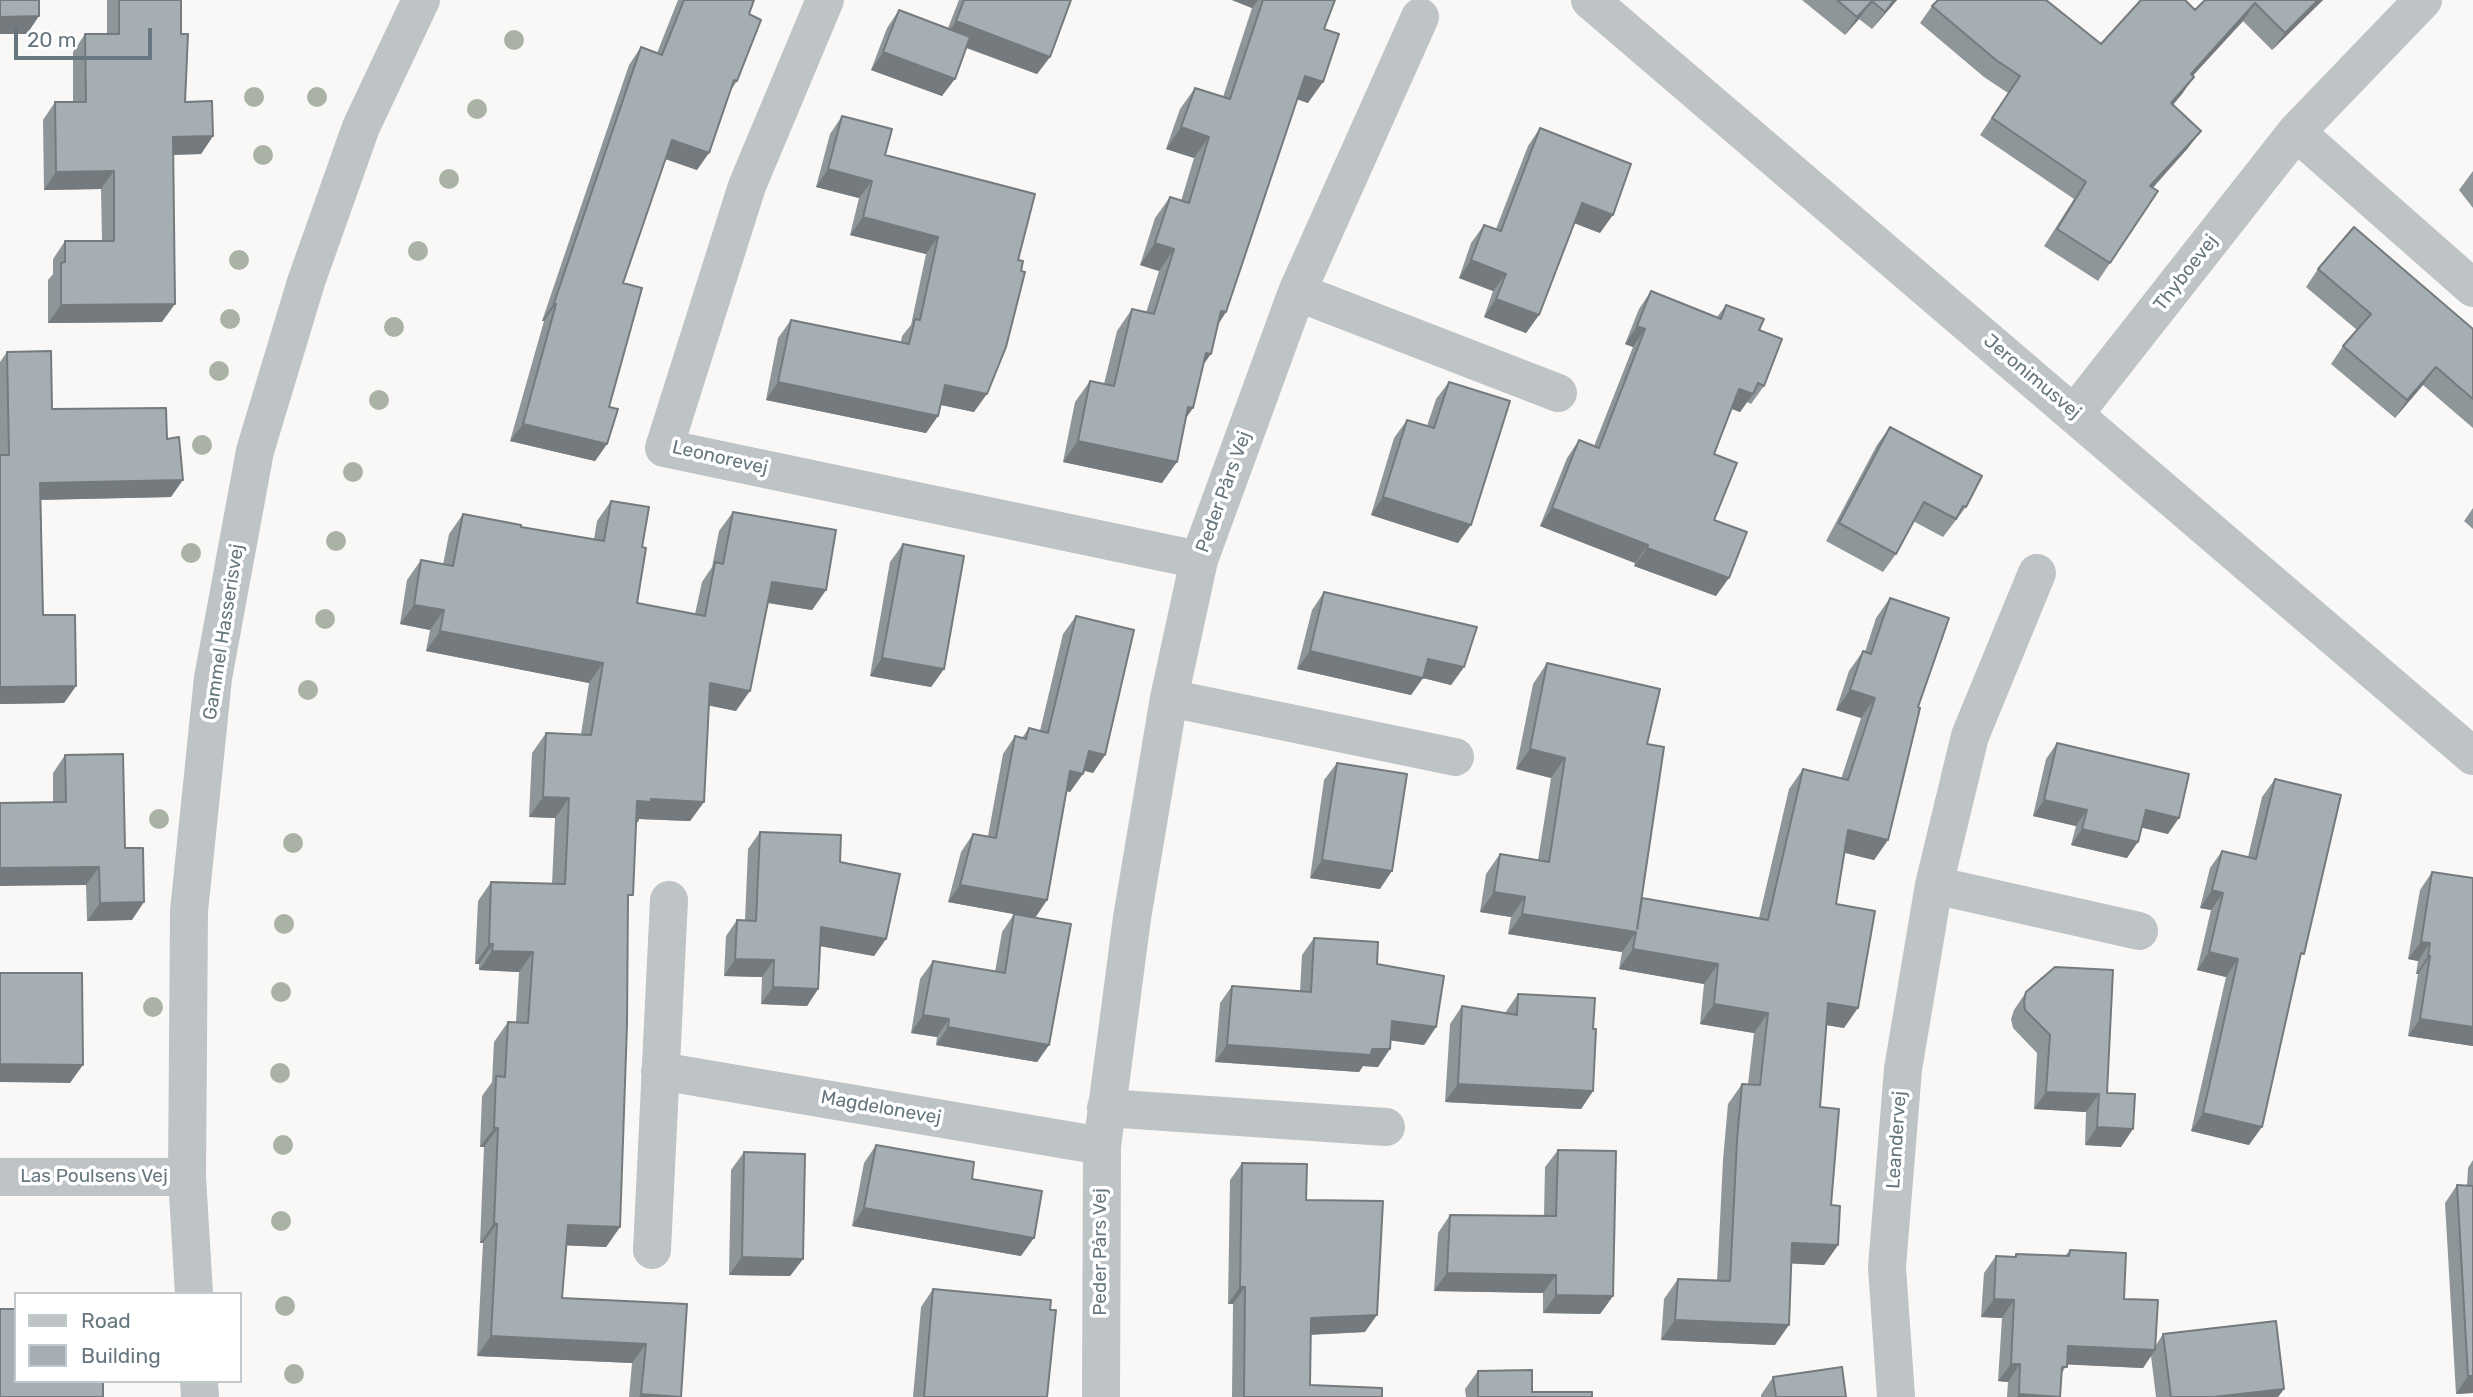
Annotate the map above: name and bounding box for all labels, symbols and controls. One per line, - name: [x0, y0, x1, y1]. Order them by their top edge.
- scale bar: [18, 14, 156, 58]
- text: 20 m: [27, 27, 76, 52]
- street label: Thyboevej: [2149, 230, 2223, 316]
- street label: Jeronimusvej: [1979, 330, 2085, 424]
- street label: Peder Pårs Vej: [1191, 428, 1257, 556]
- street label: Leonorevej: [670, 436, 770, 480]
- street label: Gammel Hasserisvej: [199, 542, 249, 722]
- street label: Magdelonevej: [819, 1086, 943, 1130]
- street label: Leandervej: [1882, 1090, 1912, 1190]
- street label: Las Poulsens Vej: [20, 1166, 168, 1188]
- street label: Peder Pårs Vej: [1090, 1188, 1112, 1316]
- legend: [14, 1292, 242, 1383]
- text: Road: [81, 1308, 131, 1333]
- text: Building: [81, 1343, 161, 1368]

